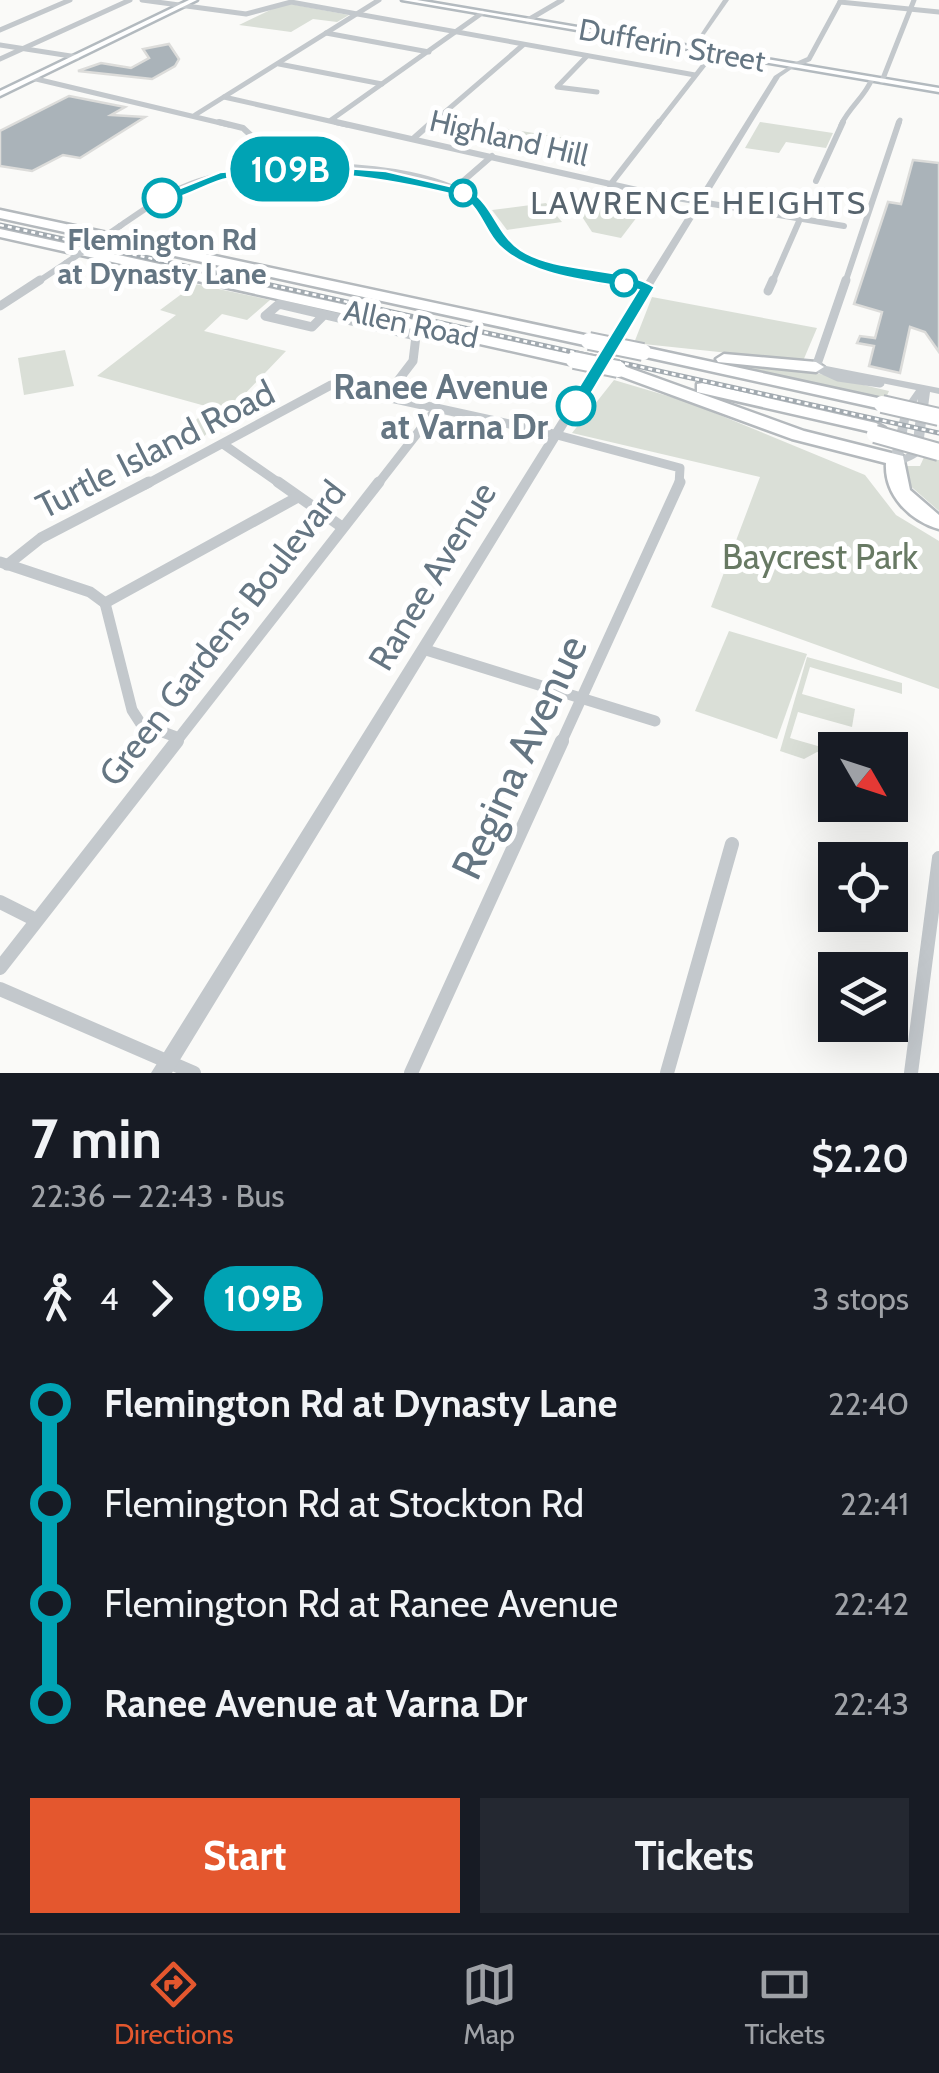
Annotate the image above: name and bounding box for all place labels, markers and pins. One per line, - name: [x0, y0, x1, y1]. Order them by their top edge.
- marker: Flemington Rd at Dynasty Lane: [143, 179, 181, 217]
- unlabelled marker: [450, 180, 476, 206]
- place label: Flemington Rd at Dynasty Lane: [58, 221, 266, 292]
- unlabelled marker: [611, 270, 637, 296]
- place label: Ranee Avenue at Varna Dr: [333, 365, 548, 448]
- marker: Ranee Avenue at Varna Dr: [557, 387, 595, 425]

